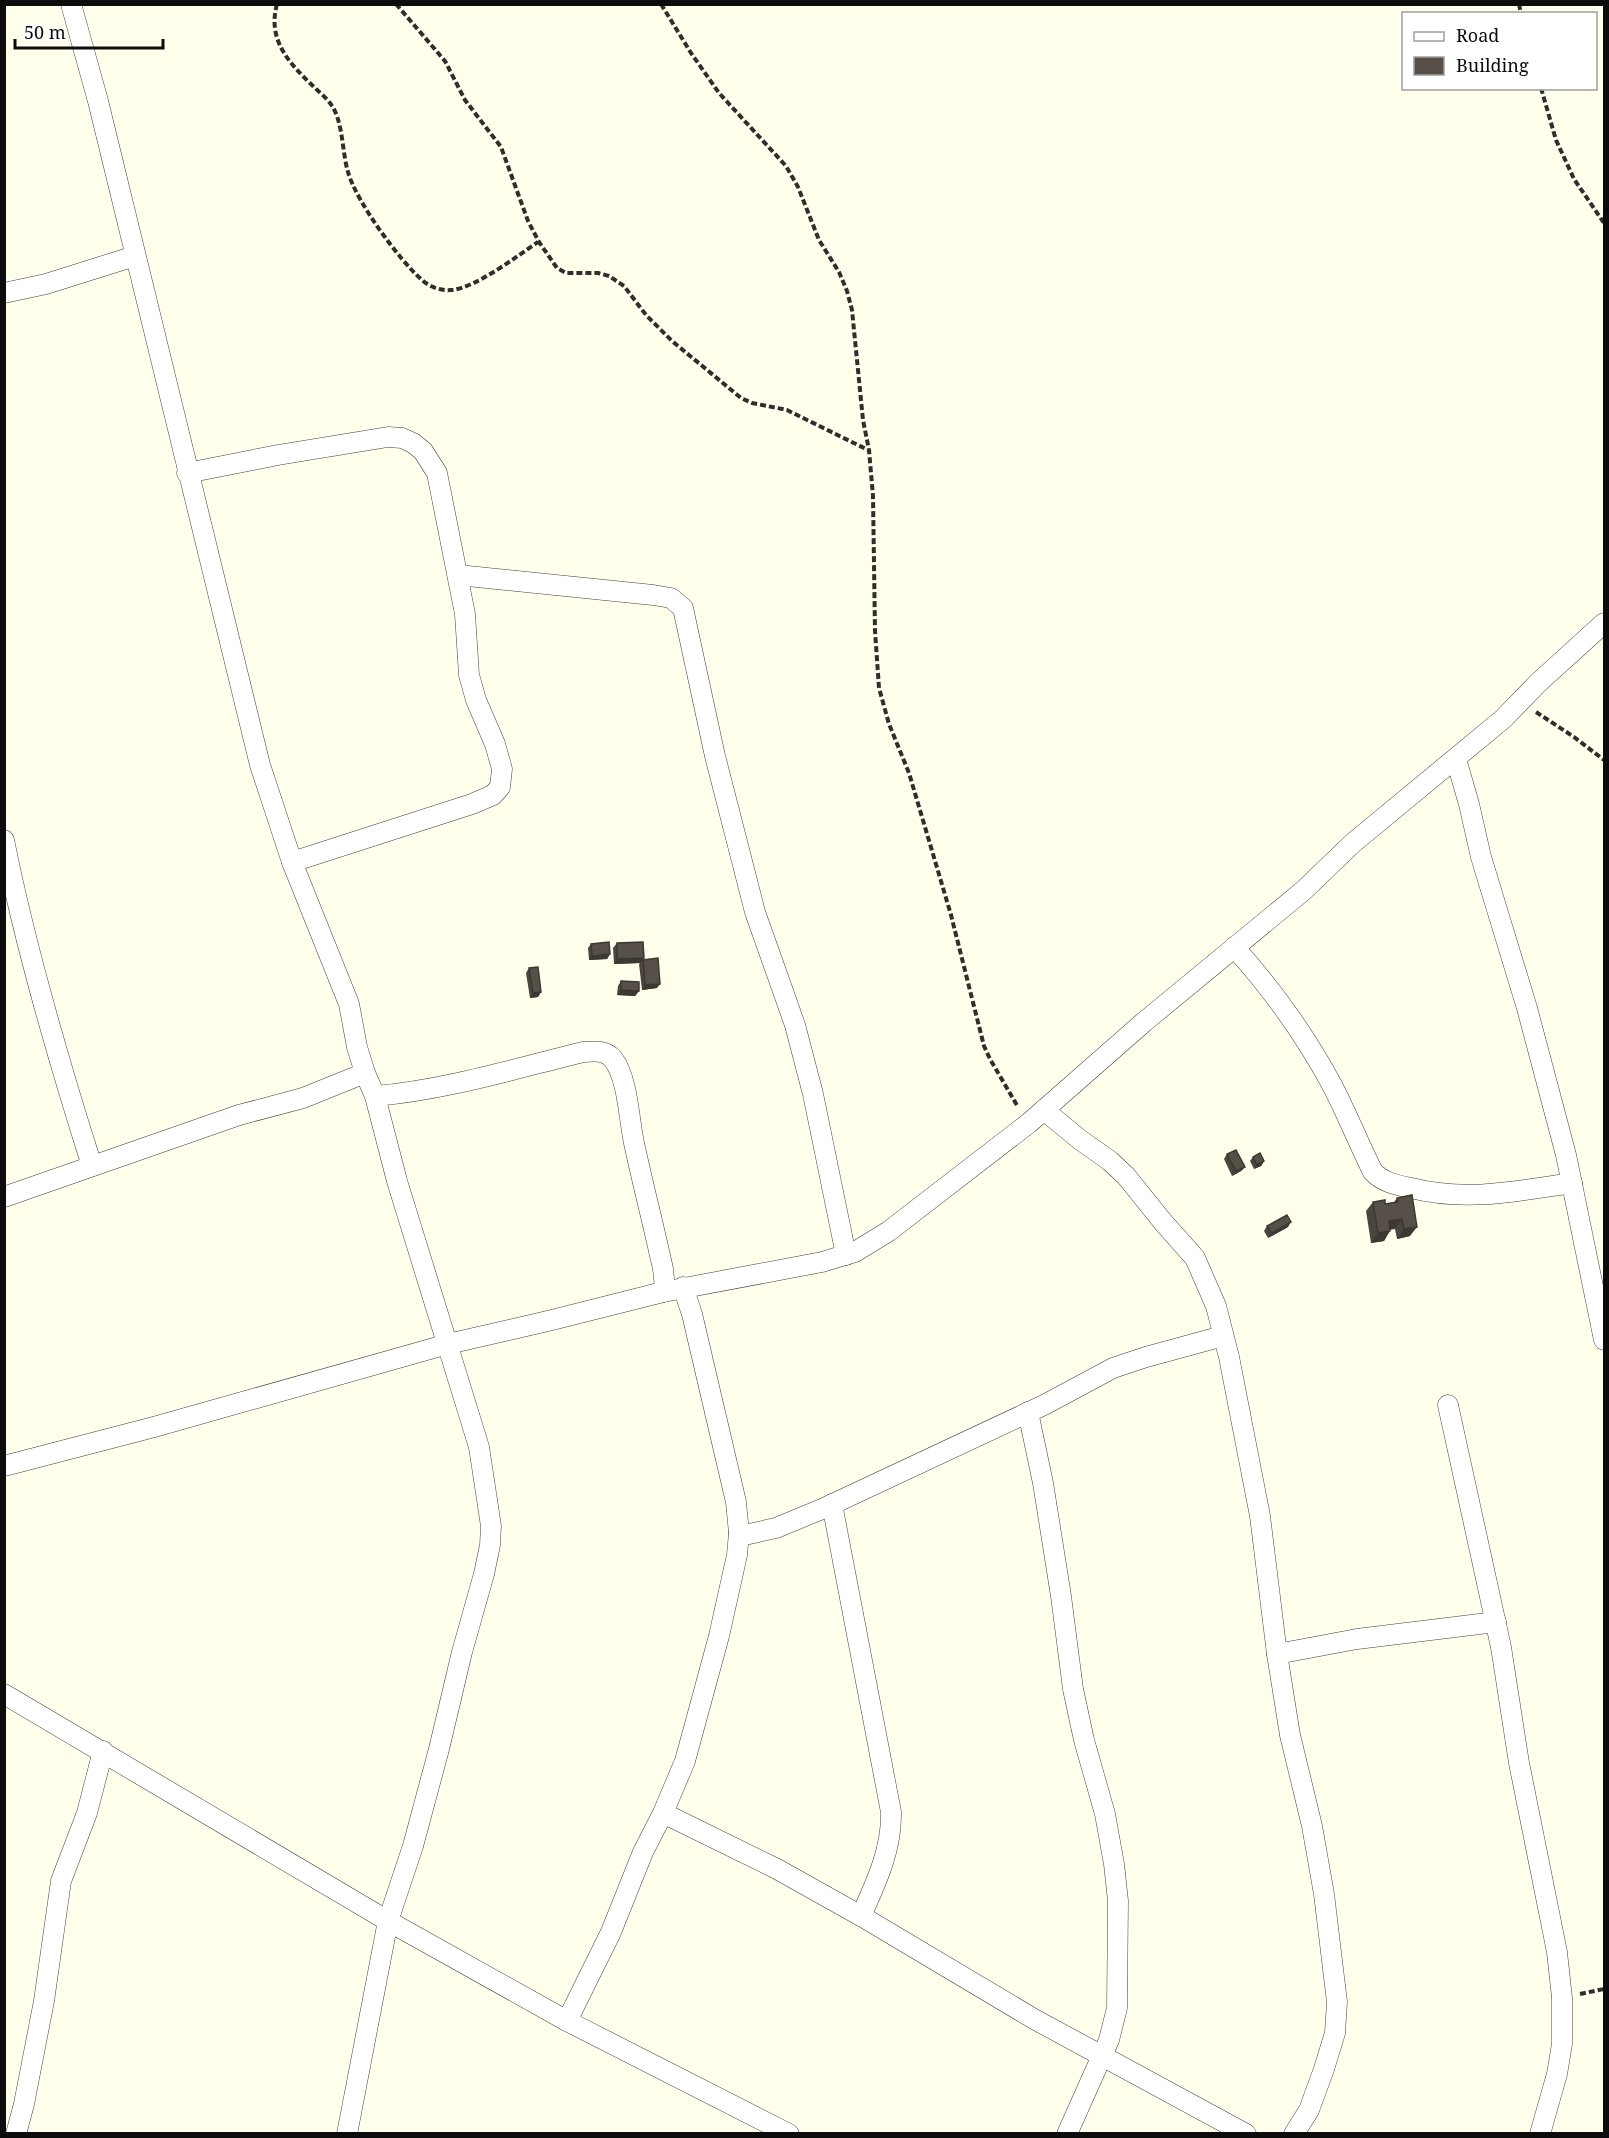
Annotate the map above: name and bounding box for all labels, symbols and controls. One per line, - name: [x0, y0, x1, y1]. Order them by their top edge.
- scale bar: [15, 12, 164, 50]
- legend: [1402, 12, 1597, 90]
- text: 50 m: [24, 20, 66, 44]
- text: Road: [1456, 23, 1499, 47]
- text: Building: [1456, 53, 1529, 77]

